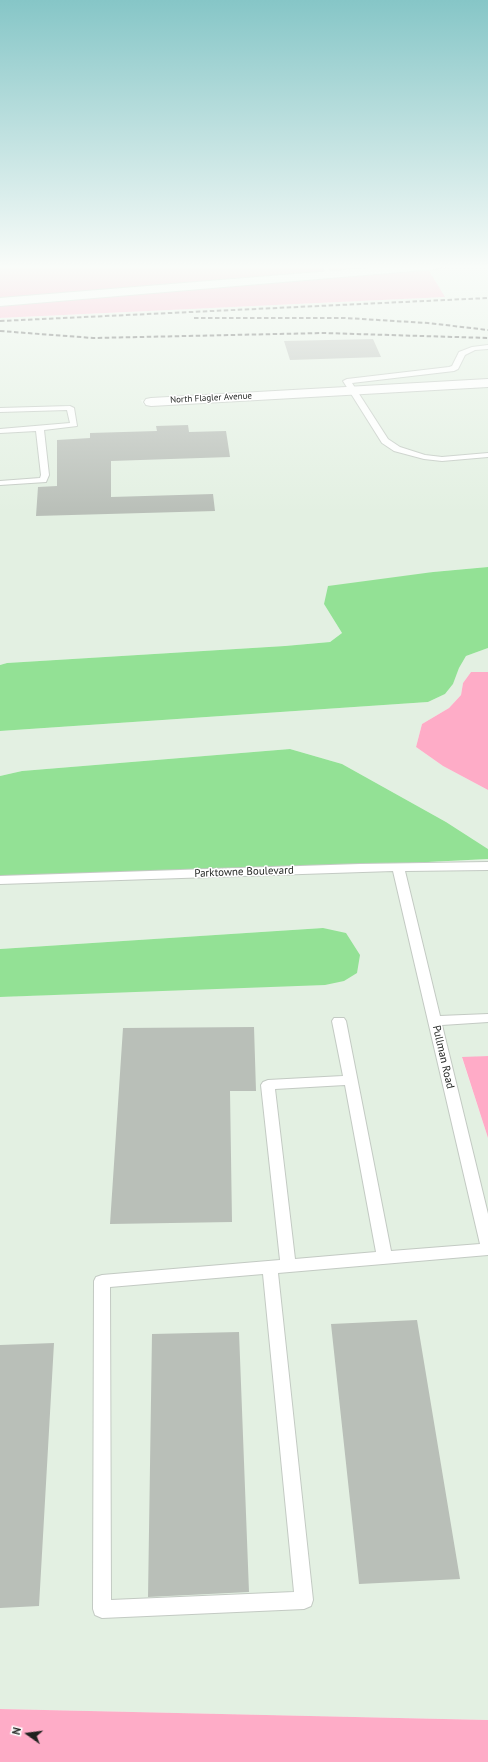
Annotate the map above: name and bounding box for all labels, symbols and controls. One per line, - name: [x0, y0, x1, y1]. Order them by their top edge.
- street label: North Flagler Avenue: [170, 390, 252, 406]
- street label: Parktowne Boulevard: [194, 864, 294, 880]
- street label: Pullman Road: [429, 1024, 457, 1090]
- north arrow: [8, 1714, 48, 1754]
- text: N: [9, 1726, 24, 1736]

